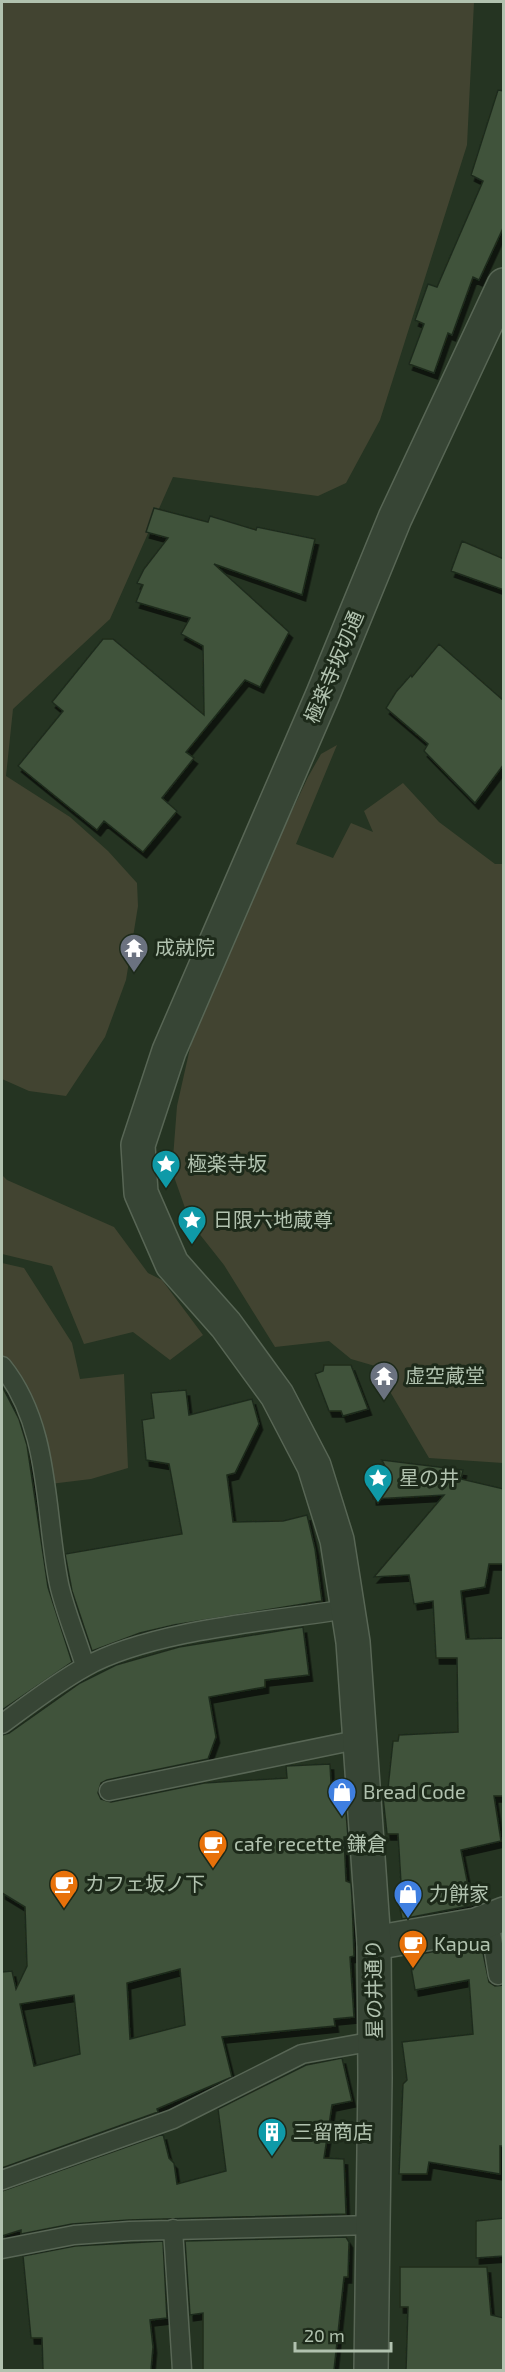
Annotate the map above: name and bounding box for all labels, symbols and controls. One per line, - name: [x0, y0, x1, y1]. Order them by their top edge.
- street label: 極楽寺坂切通: [299, 607, 368, 727]
- temple icon: 成就院: [118, 932, 150, 974]
- place label: 成就院: [155, 935, 215, 959]
- place icon: 極楽寺坂: [150, 1148, 182, 1190]
- place label: 極楽寺坂: [187, 1151, 267, 1175]
- place icon: 日限六地蔵尊: [176, 1204, 208, 1246]
- place label: 日限六地蔵尊: [213, 1207, 333, 1231]
- temple icon: 虚空蔵堂: [368, 1360, 400, 1402]
- place label: 虚空蔵堂: [405, 1363, 485, 1387]
- place icon: 星の井: [362, 1462, 394, 1504]
- place label: 星の井: [399, 1465, 459, 1489]
- shop icon: Bread Code: [326, 1776, 358, 1818]
- place label: Bread Code: [363, 1779, 466, 1803]
- cafe icon: cafe recette 鎌倉: [197, 1828, 229, 1870]
- place label: cafe recette 鎌倉: [234, 1831, 387, 1855]
- cafe icon: カフェ坂ノ下: [48, 1868, 80, 1910]
- place label: カフェ坂ノ下: [85, 1871, 205, 1895]
- shop icon: 力餅家: [392, 1878, 424, 1920]
- place label: 力餅家: [429, 1881, 489, 1905]
- cafe icon: Kapua: [397, 1928, 429, 1970]
- place label: Kapua: [434, 1931, 491, 1955]
- street label: 星の井通り: [360, 1939, 386, 2039]
- building icon: 三留商店: [256, 2116, 288, 2158]
- place label: 三留商店: [293, 2119, 373, 2143]
- scale bar: [295, 2315, 391, 2353]
- text: 20 m: [304, 2324, 345, 2346]

